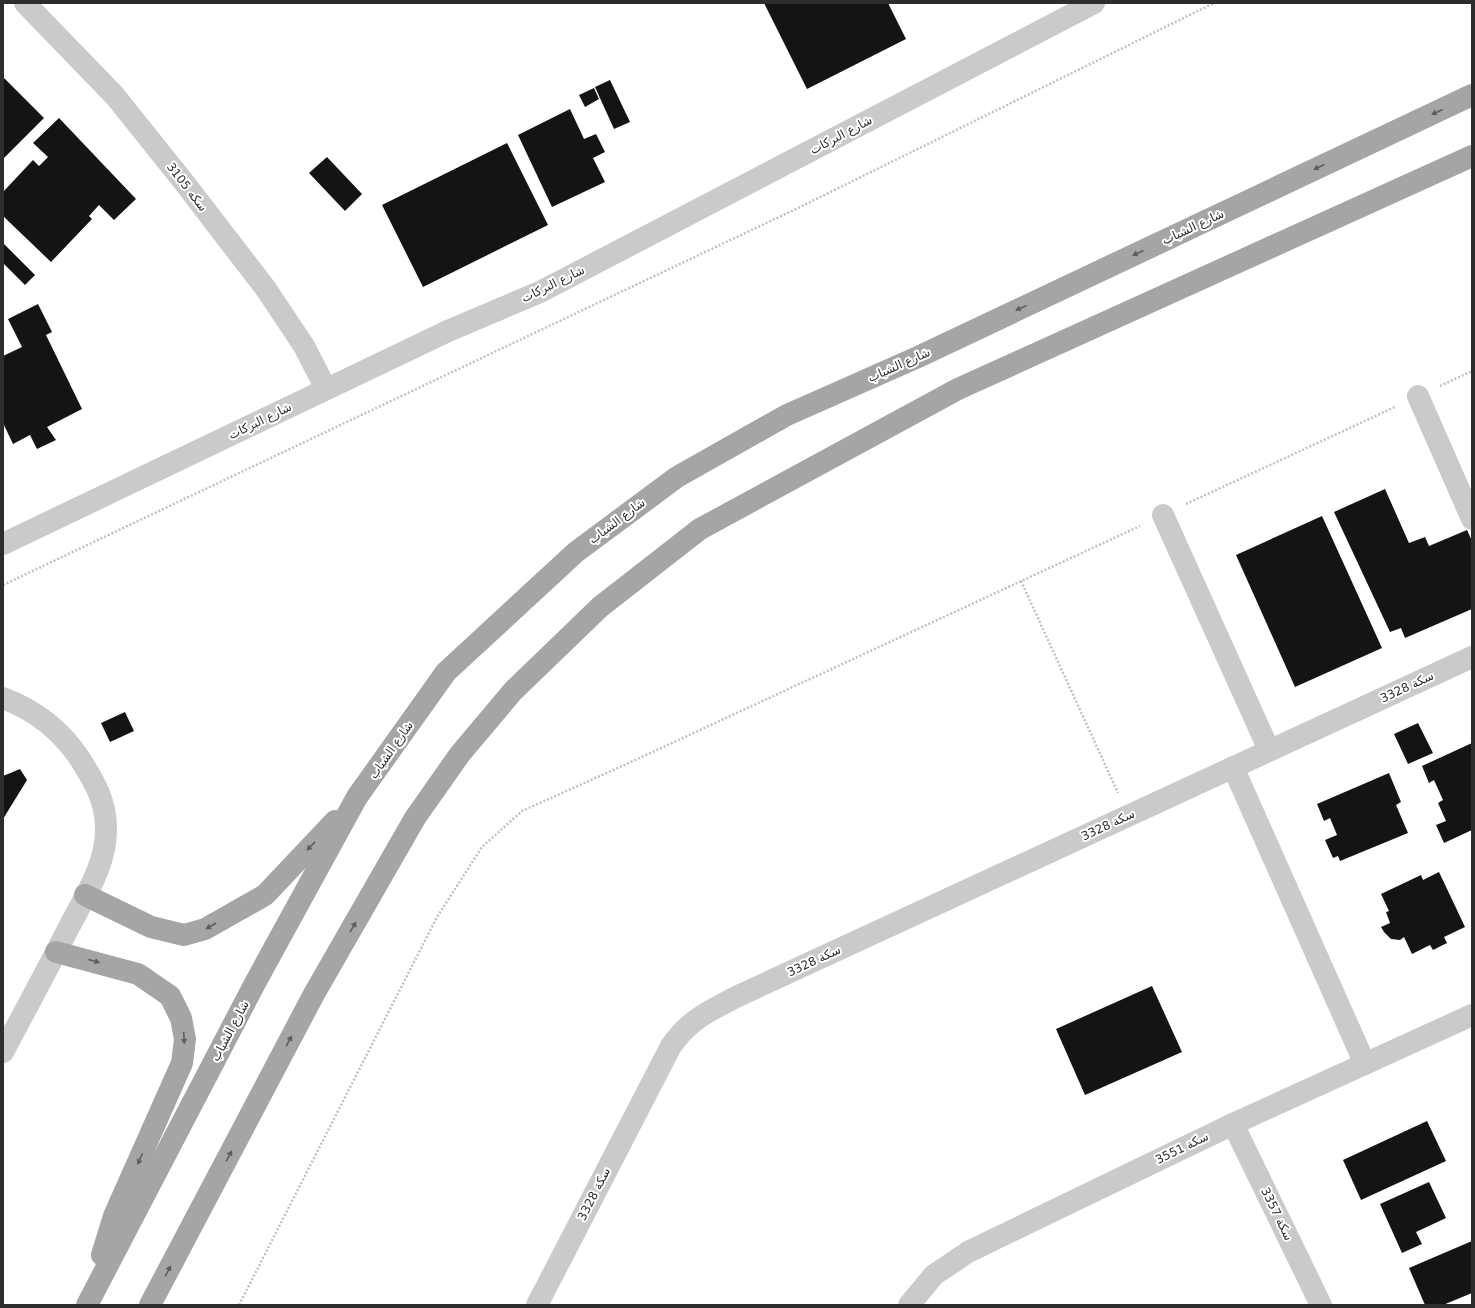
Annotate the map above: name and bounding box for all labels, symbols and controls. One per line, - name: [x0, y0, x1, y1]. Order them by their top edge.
- one-way arrow: [1431, 109, 1442, 115]
- street label: شارع البركات: [808, 113, 875, 158]
- street label: سكه 3105: [164, 160, 210, 214]
- one-way arrow: [1313, 164, 1325, 170]
- street label: شارع الشباب: [1160, 207, 1227, 248]
- one-way arrow: [1133, 250, 1144, 256]
- street label: شارع البركات: [519, 263, 587, 306]
- one-way arrow: [1015, 305, 1026, 311]
- street label: شارع الشباب: [866, 345, 933, 386]
- street label: شارع البركات: [226, 400, 294, 443]
- street label: شارع الشباب: [586, 495, 648, 547]
- street label: سكة 3328: [1378, 669, 1436, 705]
- street label: شارع الشباب: [366, 719, 417, 782]
- street label: سكة 3328: [1079, 807, 1137, 843]
- one-way arrow: [307, 841, 316, 851]
- one-way arrow: [349, 921, 356, 933]
- one-way arrow: [205, 922, 217, 929]
- street label: سكة 3328: [785, 943, 843, 979]
- one-way arrow: [88, 958, 100, 964]
- street label: شارع الشباب: [208, 998, 253, 1064]
- one-way arrow: [181, 1032, 187, 1045]
- one-way arrow: [286, 1035, 293, 1046]
- street label: سكة 3551: [1153, 1129, 1211, 1167]
- one-way arrow: [226, 1150, 232, 1161]
- one-way arrow: [137, 1153, 143, 1164]
- street label: سكة 3328: [575, 1165, 613, 1223]
- street label: سكة 3357: [1258, 1185, 1296, 1243]
- one-way arrow: [165, 1265, 171, 1276]

